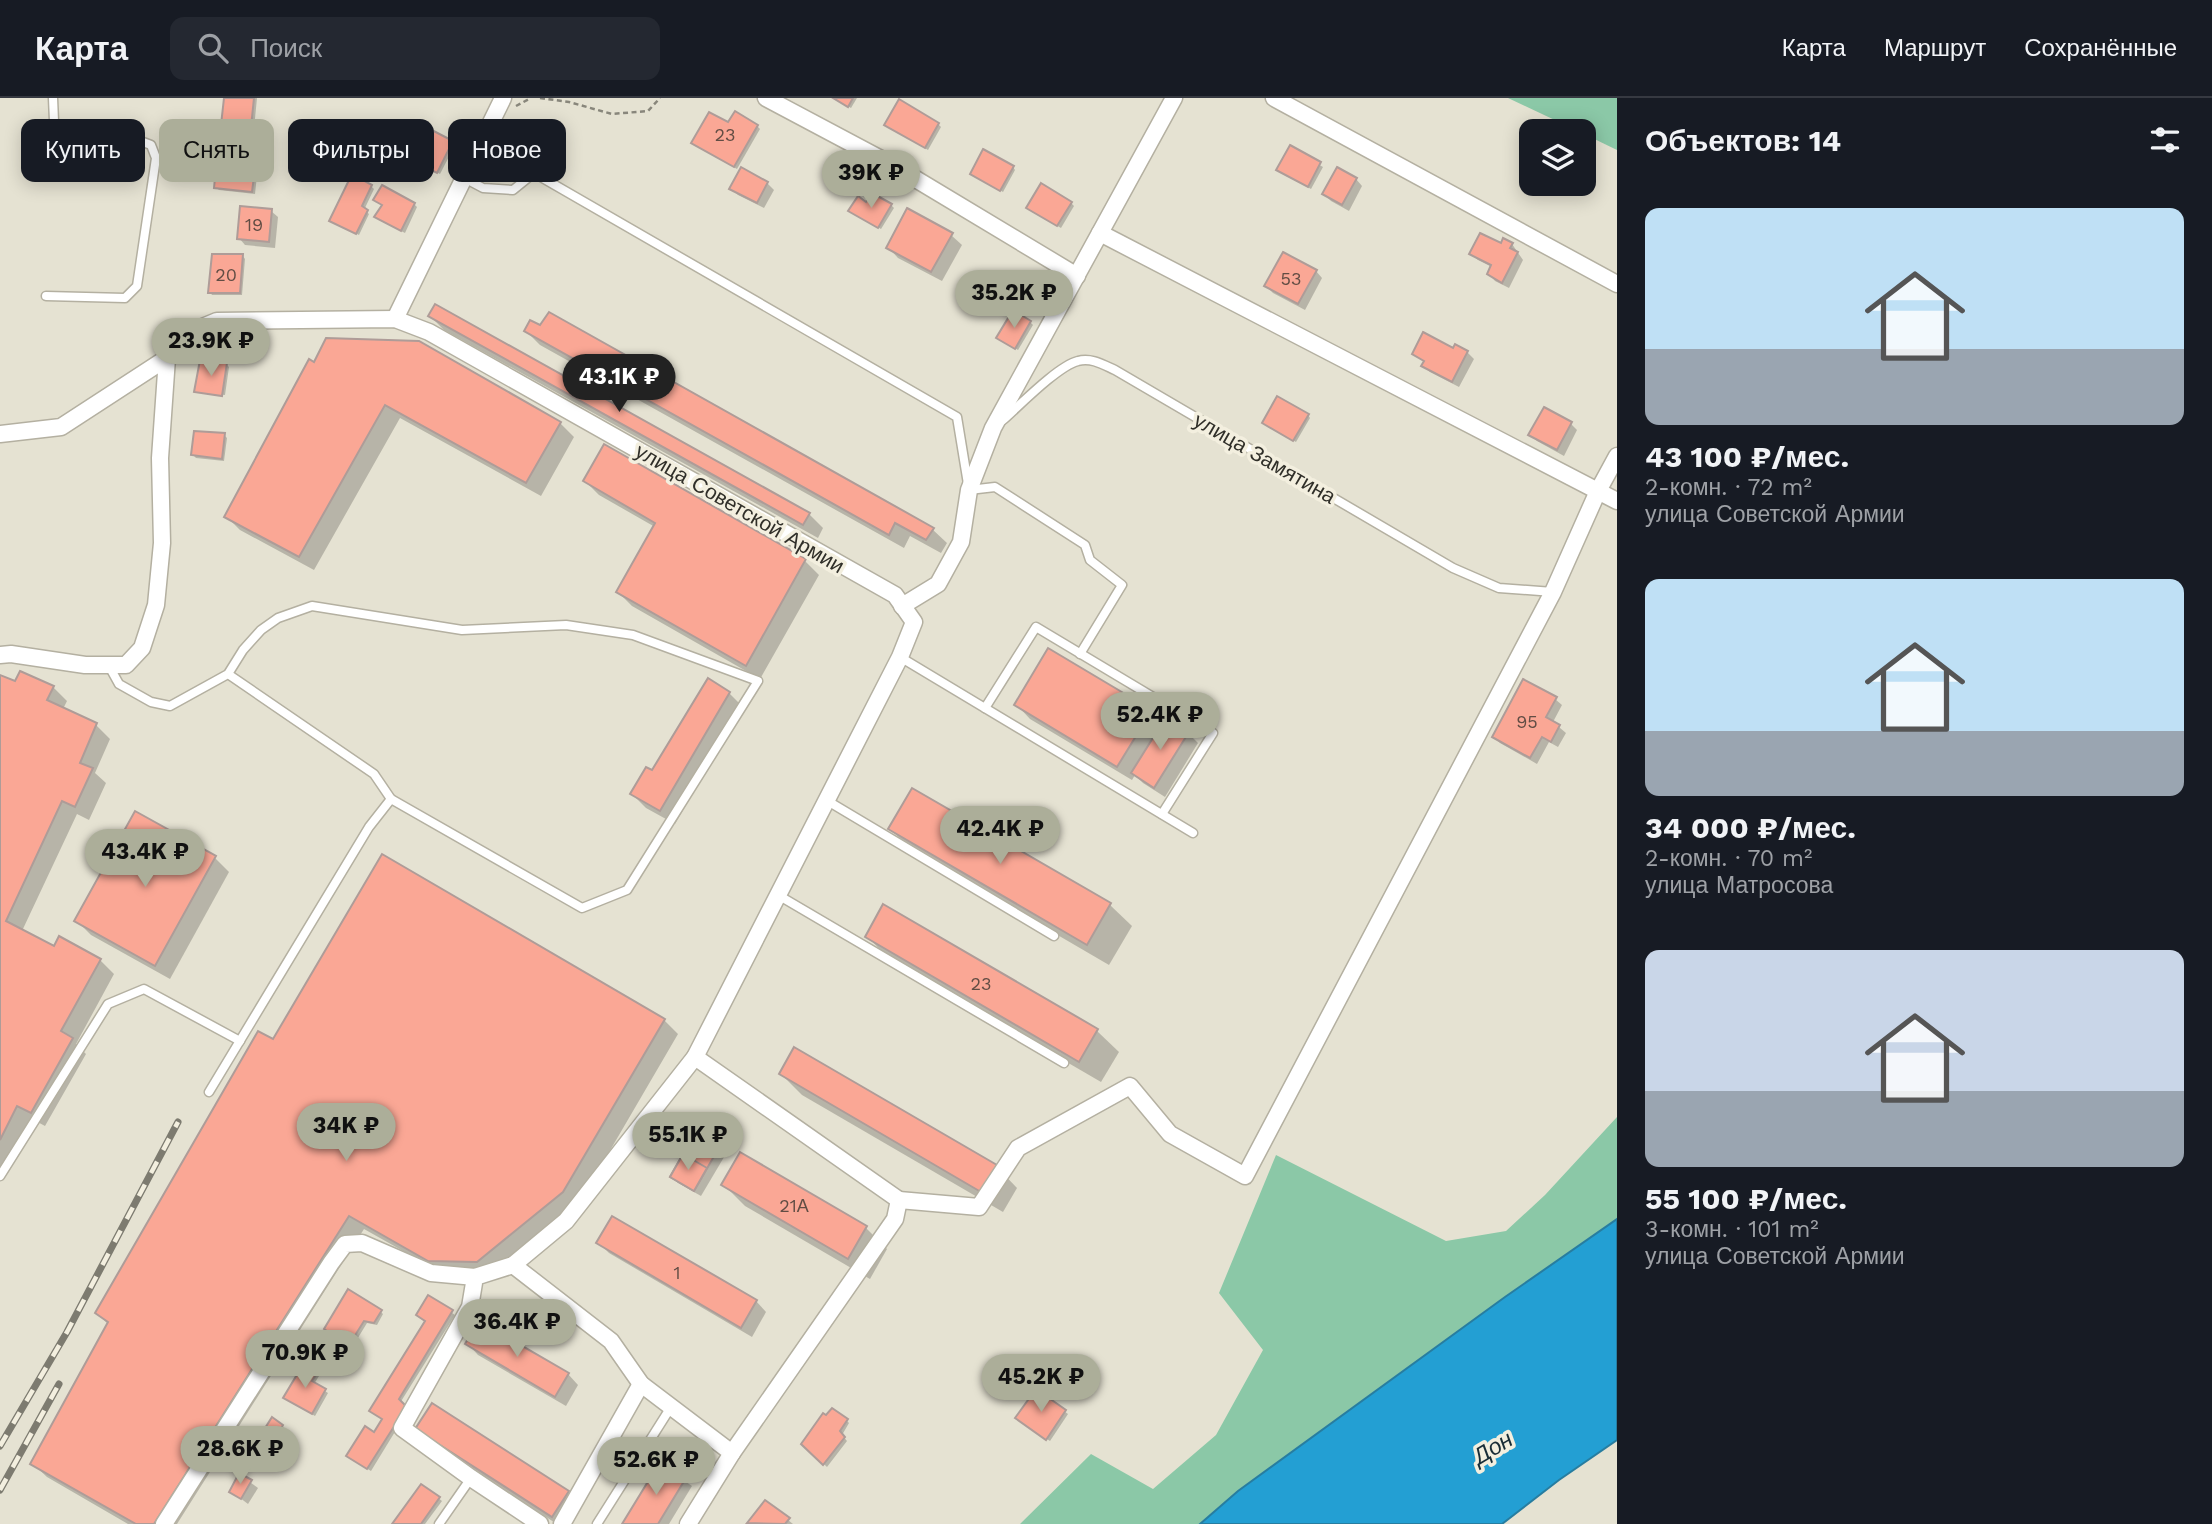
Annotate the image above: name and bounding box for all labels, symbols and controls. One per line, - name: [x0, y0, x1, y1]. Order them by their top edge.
- search box: [170, 17, 660, 80]
- text: Карта: [35, 29, 128, 68]
- icon: search: [194, 29, 232, 67]
- text: Поиск: [250, 33, 322, 63]
- text: Карта: [1782, 34, 1846, 62]
- text: Маршрут: [1884, 34, 1986, 62]
- text: Сохранённые: [2024, 34, 2177, 62]
- chip: Купить: [21, 119, 145, 182]
- chip: Снять: [159, 119, 274, 182]
- chip: Фильтры: [288, 119, 434, 182]
- chip: Новое: [448, 119, 566, 182]
- map controls: [1519, 119, 1596, 196]
- button: layers: [1519, 119, 1596, 196]
- icon: filters: [2146, 121, 2184, 159]
- text: Объектов: 14: [1645, 123, 1841, 158]
- house number: 23: [715, 124, 736, 145]
- pin: 39K ₽: [822, 150, 920, 210]
- text: 39K ₽: [838, 159, 904, 186]
- house number: 19: [245, 214, 263, 235]
- icon: home: [1852, 253, 1978, 379]
- house number: 20: [215, 264, 237, 285]
- house number: 53: [1281, 268, 1301, 289]
- pin: 35.2K ₽: [949, 271, 1079, 330]
- text: 35.2K ₽: [971, 279, 1057, 306]
- pin: 23.9K ₽: [146, 318, 276, 378]
- text: 23.9K ₽: [168, 327, 254, 354]
- pin: 43.1K ₽: [554, 354, 684, 414]
- text: 43.1K ₽: [579, 363, 659, 390]
- street label: улица Замятина: [1190, 407, 1341, 509]
- street label: улица Советской Армии: [631, 438, 849, 578]
- text: 43 100 ₽/мес.: [1645, 439, 1849, 474]
- text: 2-комн. · 72 m²: [1645, 474, 1812, 501]
- text: улица Советской Армии: [1645, 501, 1905, 528]
- icon: home: [1852, 624, 1978, 750]
- pin: 52.4K ₽: [1095, 692, 1225, 752]
- text: 52.4K ₽: [1117, 701, 1203, 728]
- house number: 95: [1516, 711, 1538, 732]
- pin: 42.4K ₽: [935, 806, 1065, 866]
- text: 34 000 ₽/мес.: [1645, 810, 1856, 845]
- text: 42.4K ₽: [956, 815, 1044, 842]
- pin: 43.4K ₽: [80, 830, 210, 889]
- text: 43.4K ₽: [101, 838, 189, 865]
- text: 2-комн. · 70 m²: [1645, 845, 1812, 872]
- text: улица Матросова: [1645, 872, 1833, 899]
- house number: 23: [971, 973, 992, 994]
- icon: home: [1852, 995, 1978, 1121]
- pin: 34K ₽: [297, 1104, 395, 1163]
- text: 34K ₽: [313, 1112, 379, 1139]
- pin: 55.1K ₽: [623, 1112, 753, 1172]
- text: 55.1K ₽: [648, 1121, 728, 1148]
- text: 55 100 ₽/мес.: [1645, 1181, 1847, 1216]
- house number: 21А: [779, 1195, 809, 1216]
- text: 3-комн. · 101 m²: [1645, 1216, 1819, 1243]
- text: улица Советской Армии: [1645, 1243, 1905, 1270]
- house number: 1: [673, 1262, 681, 1283]
- pin: 36.4K ₽: [452, 1300, 582, 1359]
- text: 36.4K ₽: [473, 1308, 561, 1335]
- pin: 70.9K ₽: [240, 1330, 370, 1390]
- text: 70.9K ₽: [261, 1339, 349, 1366]
- pin: 45.2K ₽: [976, 1354, 1106, 1414]
- text: 45.2K ₽: [998, 1363, 1084, 1390]
- pin: 28.6K ₽: [175, 1426, 305, 1486]
- water label: Дон: [1466, 1426, 1518, 1472]
- text: 28.6K ₽: [196, 1435, 284, 1462]
- pin: 52.6K ₽: [591, 1438, 721, 1497]
- text: 52.6K ₽: [613, 1446, 699, 1473]

